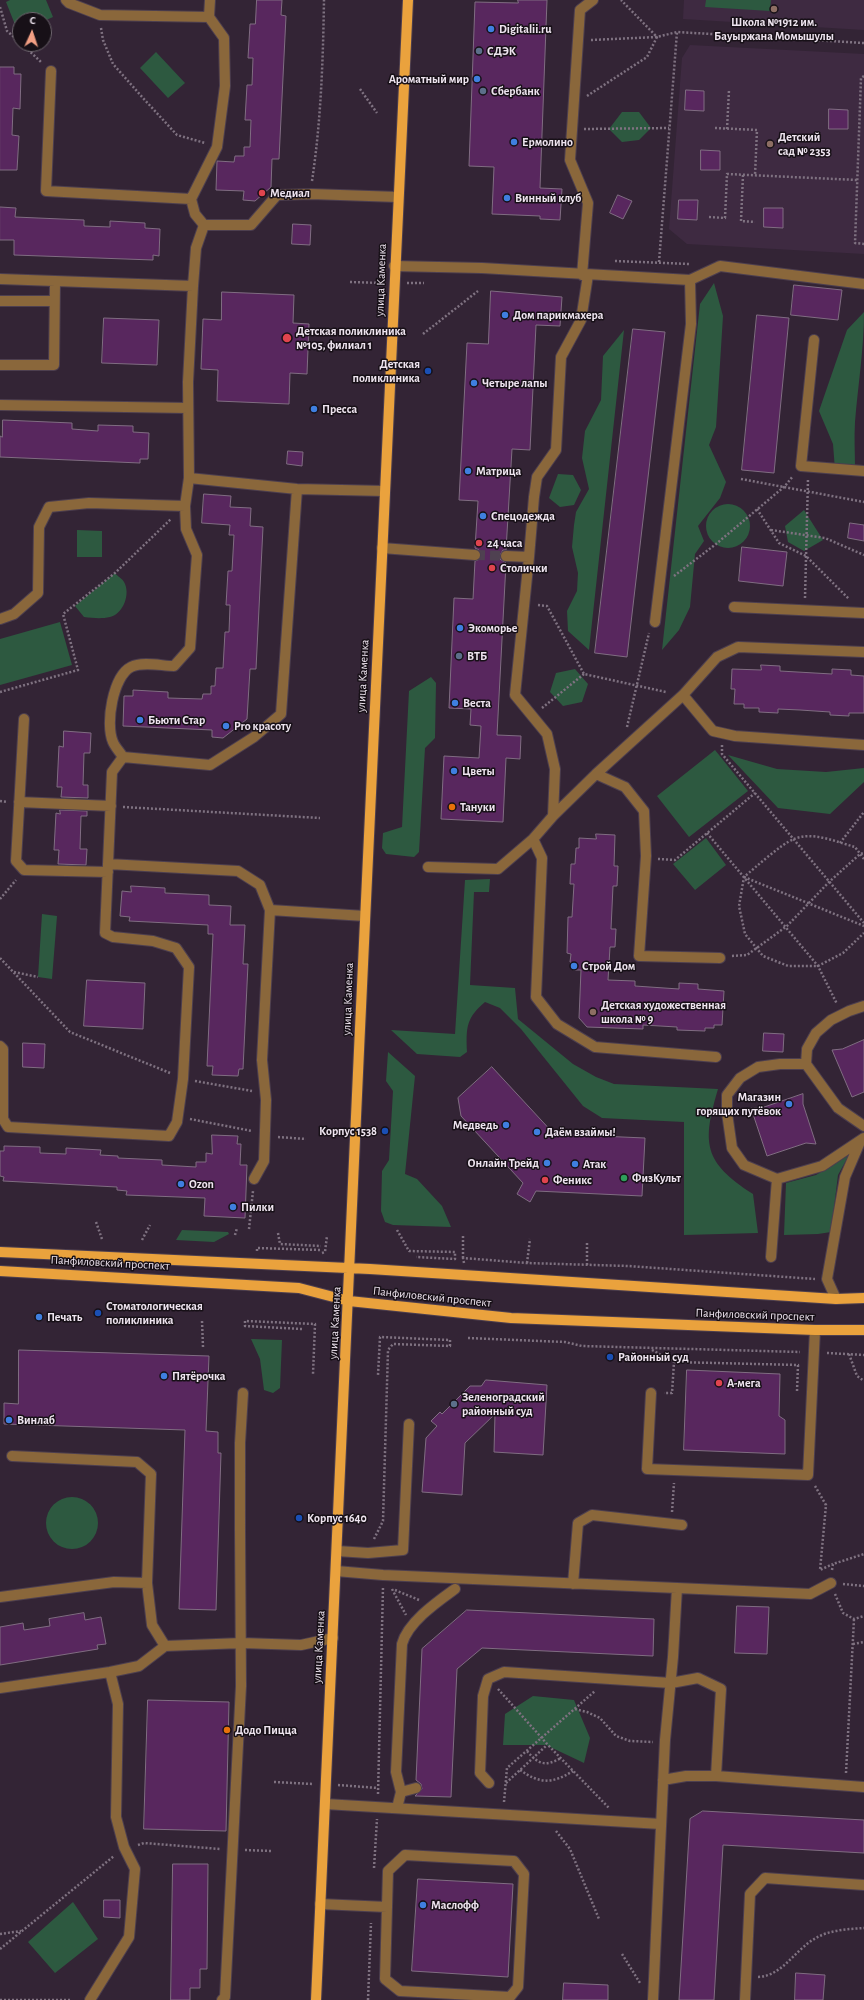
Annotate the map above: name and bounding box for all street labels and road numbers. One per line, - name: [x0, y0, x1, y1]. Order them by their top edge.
- street label: улица Каменка: [373, 243, 389, 317]
- street label: улица Каменка: [354, 639, 372, 713]
- street label: улица Каменка: [340, 962, 356, 1036]
- street label: Панфиловский проспект: [50, 1253, 170, 1273]
- street label: Панфиловский проспект: [372, 1284, 492, 1310]
- street label: улица Каменка: [326, 1286, 344, 1360]
- street label: Панфиловский проспект: [695, 1306, 815, 1324]
- street label: улица Каменка: [310, 1610, 328, 1684]

